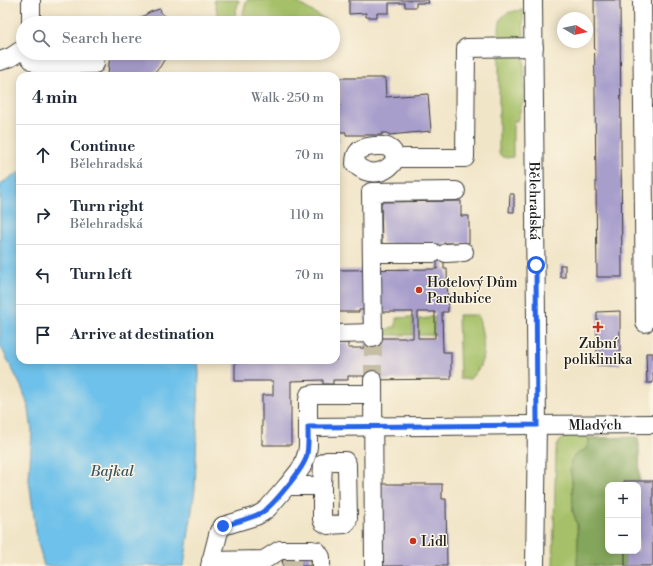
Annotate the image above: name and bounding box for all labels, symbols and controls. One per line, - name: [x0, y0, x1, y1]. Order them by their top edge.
- north arrow: [557, 12, 593, 48]
- search box: [16, 16, 340, 60]
- icon: search: [30, 27, 52, 49]
- text: Search here: [62, 29, 142, 48]
- text: 4 min: [32, 87, 77, 109]
- text: Walk · 250 m: [251, 90, 324, 106]
- text: Continue: [70, 137, 135, 156]
- icon: ahead: [32, 144, 54, 166]
- text: 70 m: [295, 147, 324, 163]
- text: Bělehradská: [70, 156, 143, 172]
- street label: Bělehradská: [525, 161, 543, 241]
- text: Turn right: [70, 197, 144, 216]
- icon: right: [32, 204, 54, 226]
- text: 110 m: [290, 207, 324, 223]
- text: Bělehradská: [70, 216, 143, 232]
- route start: [527, 256, 545, 274]
- icon: left: [32, 264, 54, 286]
- text: Turn left: [70, 265, 132, 284]
- text: 70 m: [295, 267, 324, 283]
- place label: Hotelový Dům Pardubice: [427, 274, 517, 308]
- marker: Hotelový Dům Pardubice: [414, 285, 424, 295]
- marker: Zubní poliklinika: [592, 321, 604, 333]
- icon: arrive: [32, 324, 54, 346]
- text: Arrive at destination: [70, 325, 214, 344]
- place label: Zubní poliklinika: [564, 335, 633, 369]
- street label: Mladých: [568, 416, 622, 435]
- water label: Bajkal: [89, 462, 134, 481]
- map controls: [605, 482, 641, 554]
- button: +: [605, 482, 641, 518]
- route end: [214, 517, 232, 535]
- button: −: [605, 518, 641, 554]
- place label: Lidl: [421, 533, 447, 551]
- marker: Lidl: [408, 536, 418, 546]

